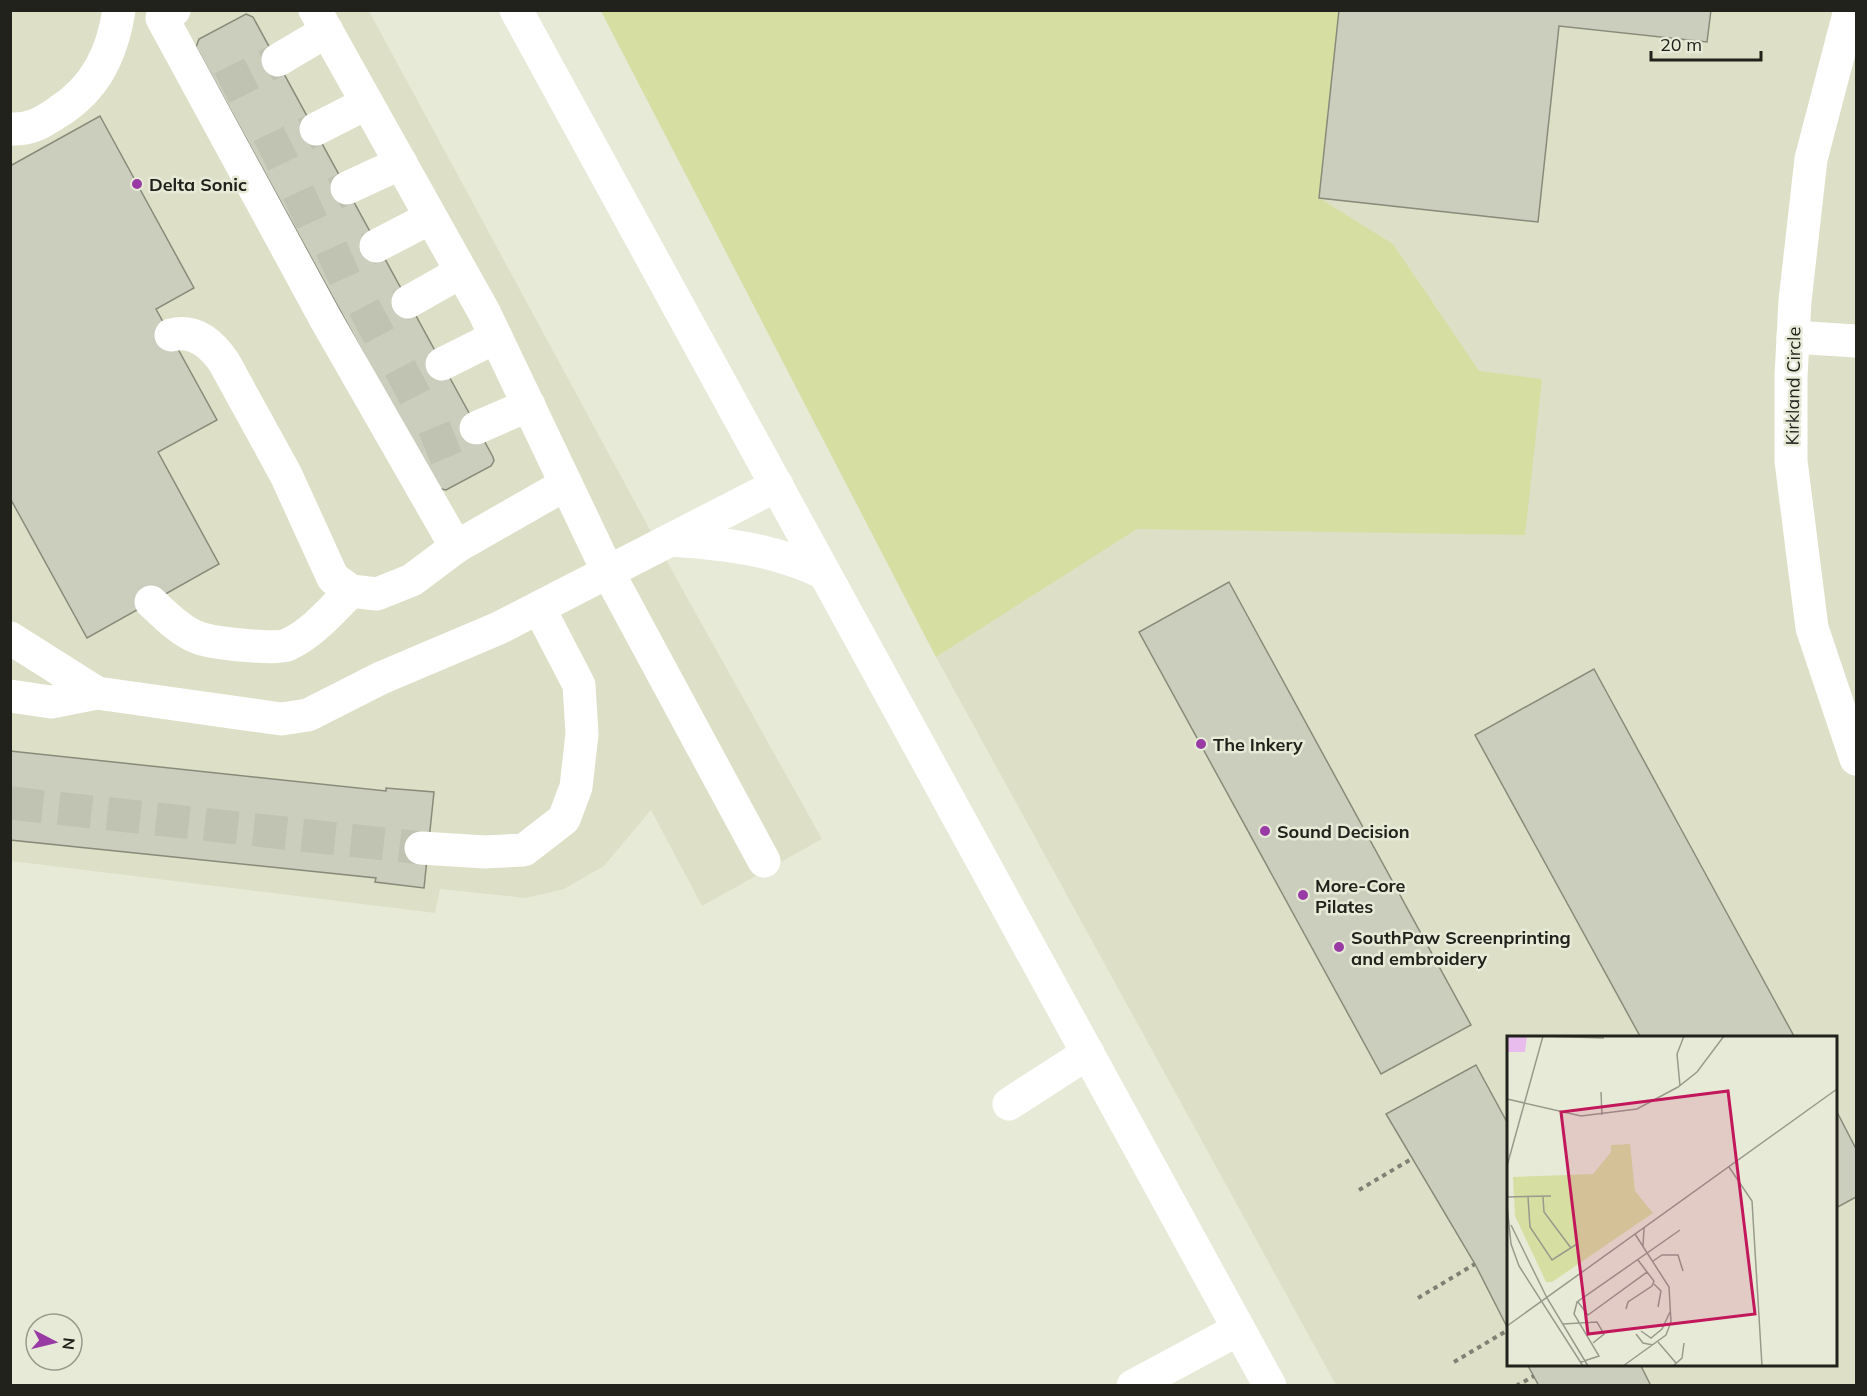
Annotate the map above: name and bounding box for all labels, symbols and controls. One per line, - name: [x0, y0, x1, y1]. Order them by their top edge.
- scale bar: [1651, 24, 1760, 62]
- text: 20 m: [1660, 33, 1702, 56]
- place label: Delta Sonic: [149, 173, 247, 196]
- marker: Delta Sonic: [130, 177, 144, 191]
- street label: Kirkland Circle: [1780, 326, 1806, 446]
- place label: The Inkery: [1213, 733, 1303, 756]
- marker: The Inkery: [1194, 737, 1208, 751]
- place label: Sound Decision: [1277, 820, 1410, 843]
- marker: Sound Decision: [1258, 824, 1272, 838]
- place label: More-Core Pilates: [1315, 874, 1406, 918]
- marker: More-Core Pilates: [1296, 888, 1310, 902]
- place label: SouthPaw Screenprinting and embroidery: [1351, 926, 1571, 970]
- marker: SouthPaw Screenprinting and embroidery: [1332, 940, 1346, 954]
- inset map: [1507, 1036, 1837, 1366]
- north arrow: [24, 1312, 84, 1372]
- text: N: [58, 1337, 80, 1351]

